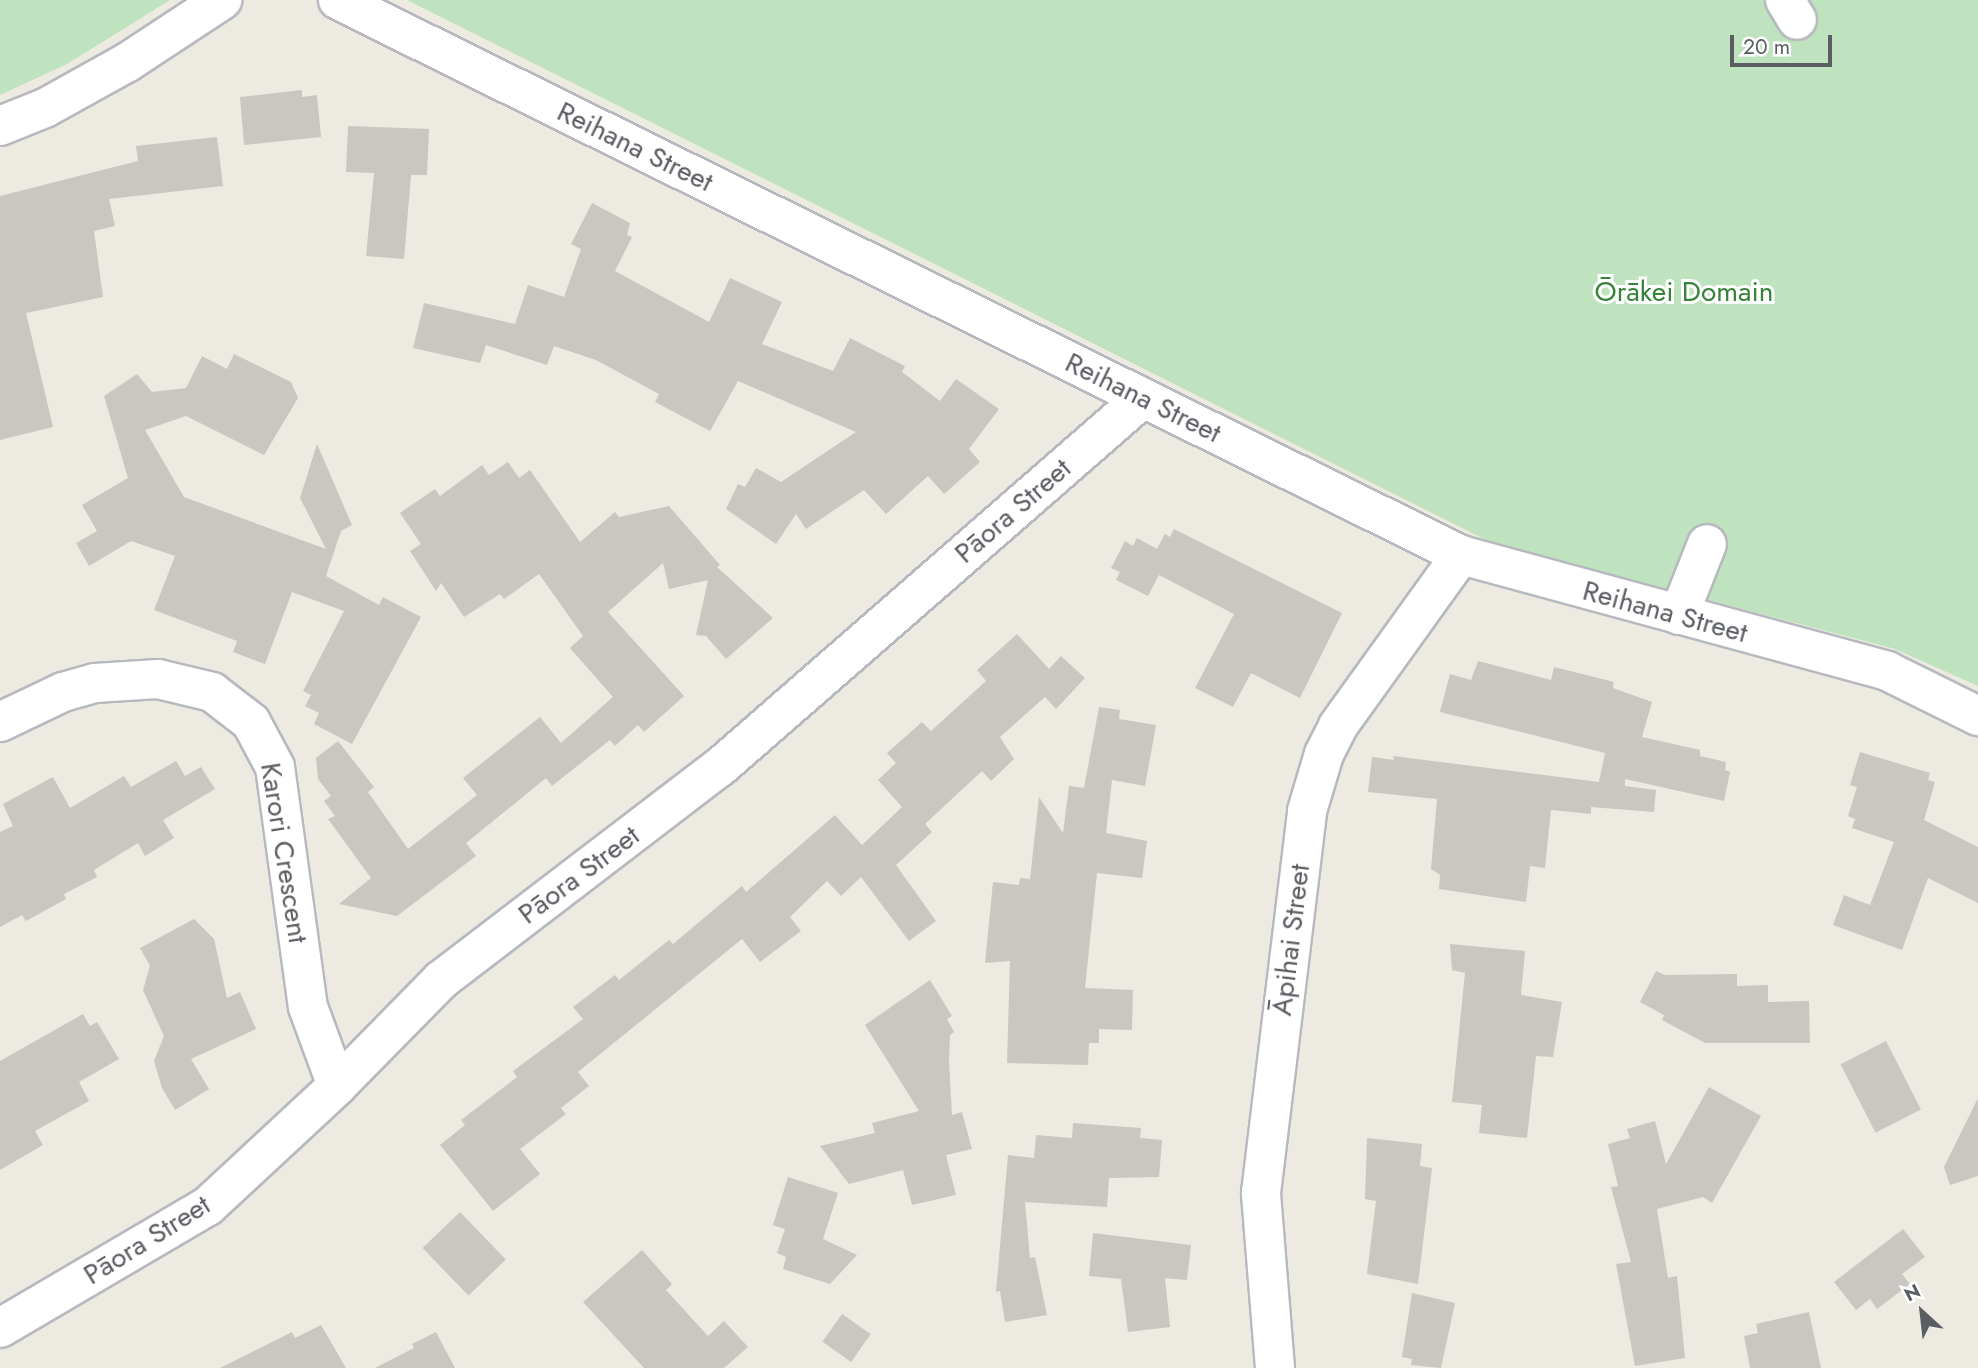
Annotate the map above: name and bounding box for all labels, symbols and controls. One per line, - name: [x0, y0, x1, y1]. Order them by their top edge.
- scale bar: [1733, 21, 1834, 65]
- text: 20 m: [1743, 32, 1790, 62]
- street label: Reihana Street: [552, 95, 718, 199]
- park label: Ōrākei Domain: [1595, 275, 1773, 309]
- street label: Reihana Street: [1060, 346, 1226, 450]
- street label: Pāora Street: [948, 452, 1078, 570]
- street label: Reihana Street: [1579, 574, 1751, 650]
- street label: Karori Crescent: [253, 760, 315, 946]
- street label: Pāora Street: [512, 819, 646, 931]
- street label: Āpihai Street: [1265, 862, 1317, 1018]
- street label: Pāora Street: [78, 1188, 216, 1292]
- north arrow: [1887, 1277, 1957, 1347]
- text: N: [1899, 1277, 1925, 1308]

